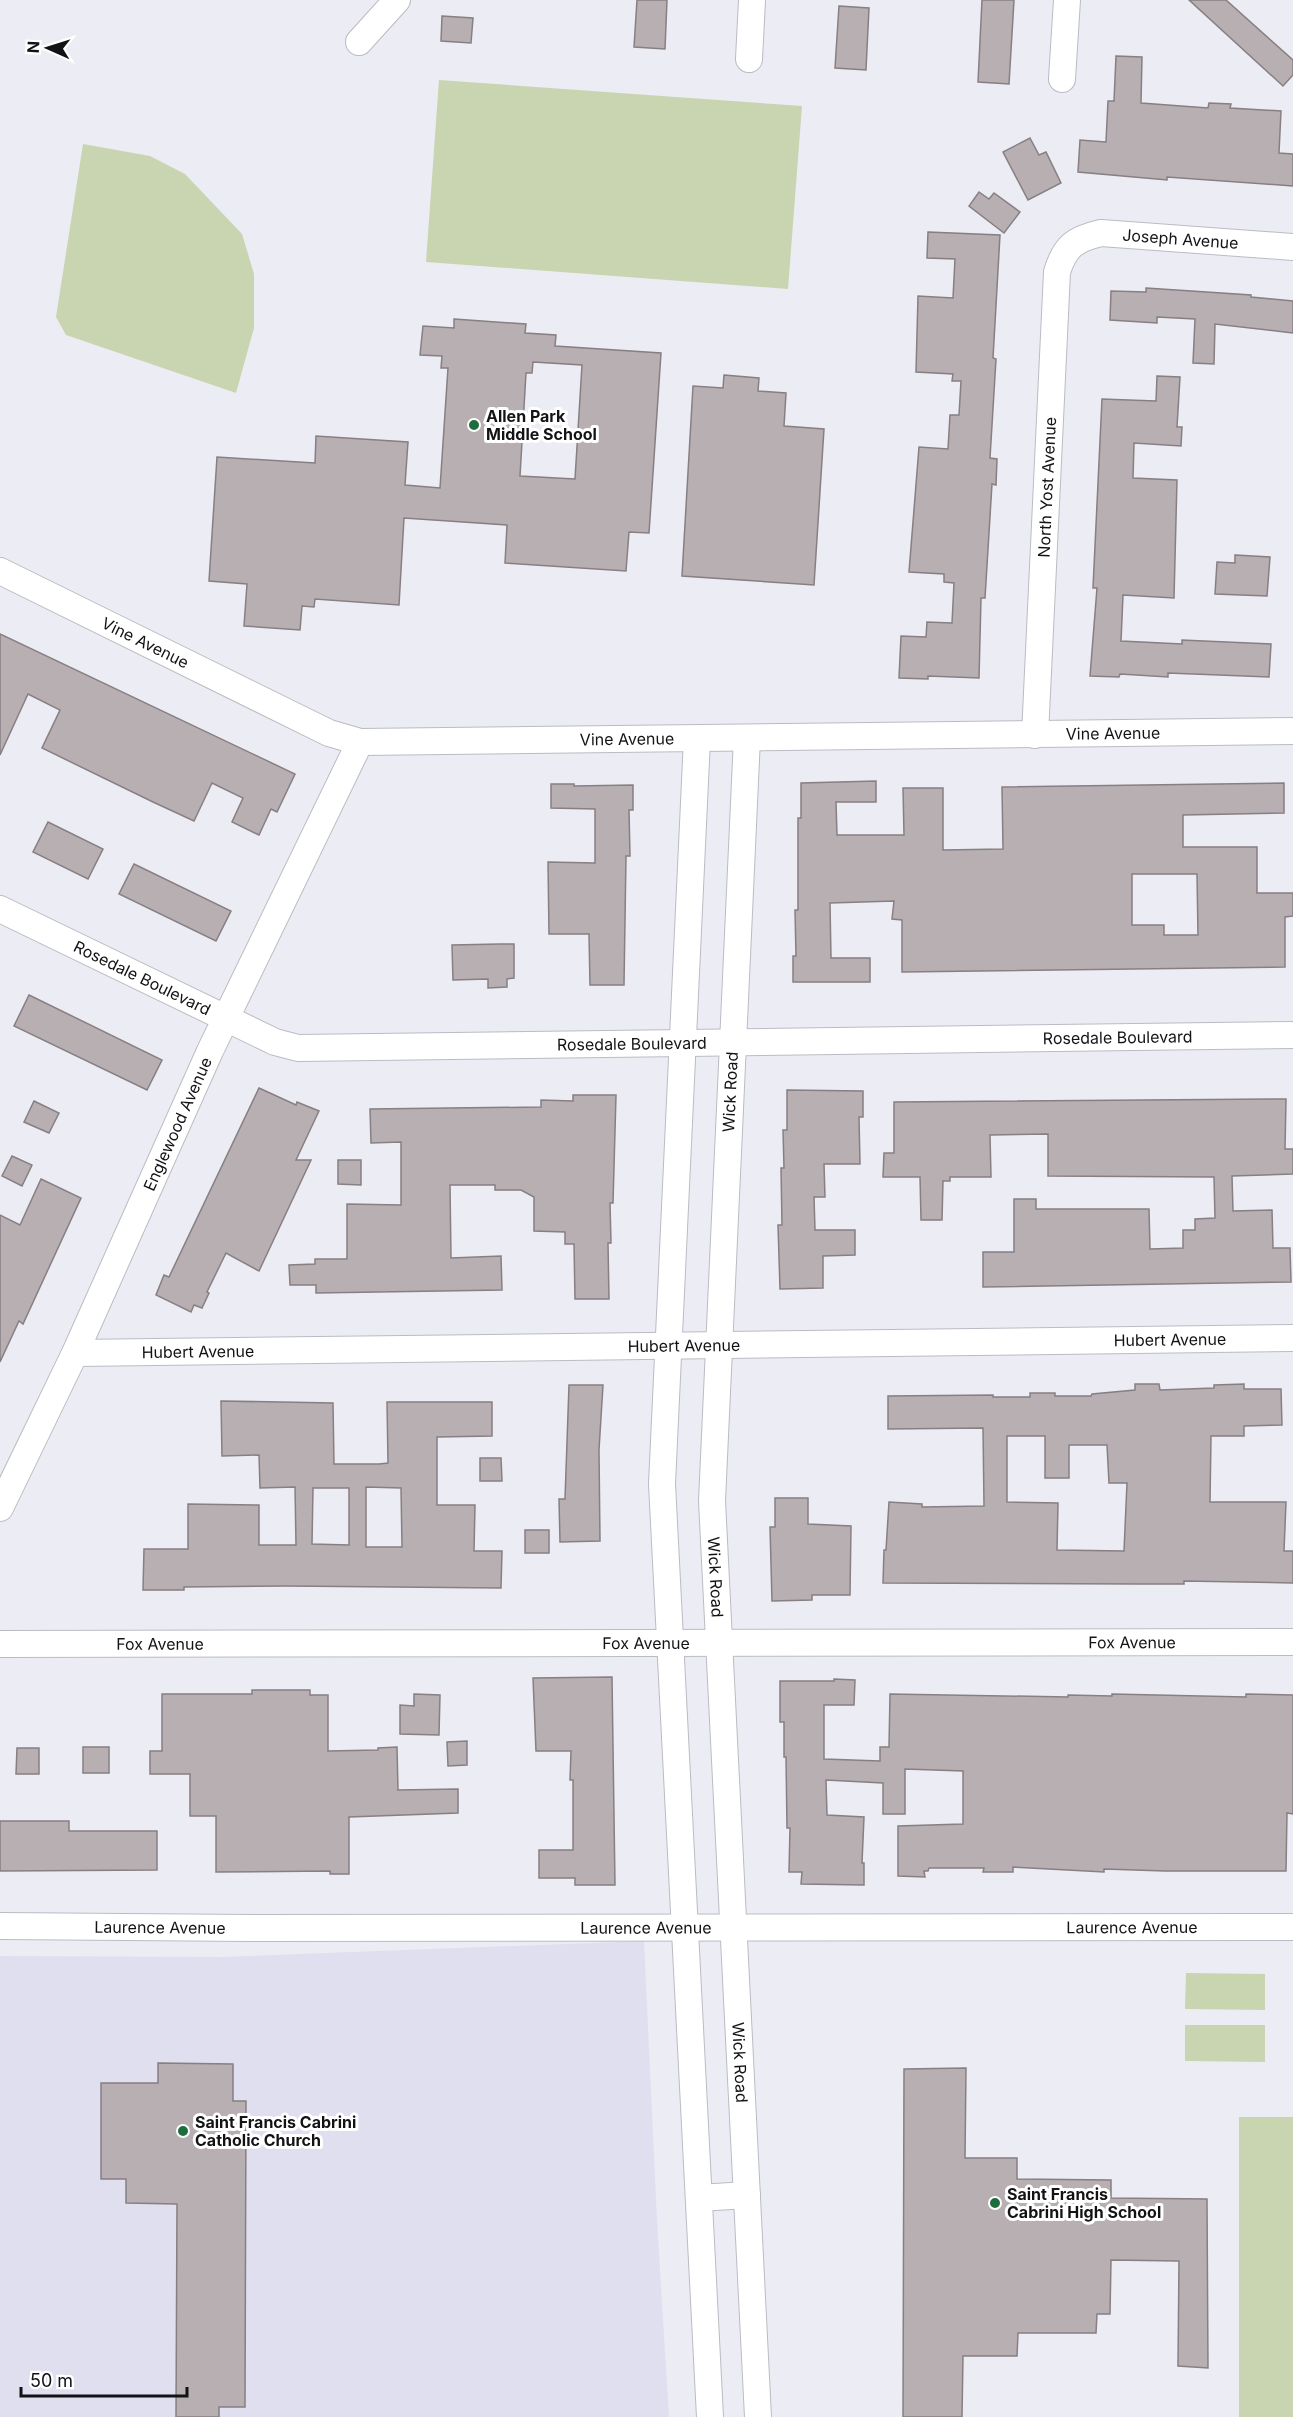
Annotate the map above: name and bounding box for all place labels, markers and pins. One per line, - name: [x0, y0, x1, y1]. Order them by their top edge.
- place label: Allen Park Middle School: [486, 406, 597, 444]
- marker: Allen Park Middle School: [467, 418, 481, 432]
- place label: Saint Francis Cabrini Catholic Church: [195, 2112, 356, 2150]
- marker: Saint Francis Cabrini Catholic Church: [176, 2124, 190, 2138]
- place label: Saint Francis Cabrini High School: [1007, 2184, 1161, 2222]
- marker: Saint Francis Cabrini High School: [988, 2196, 1002, 2210]

